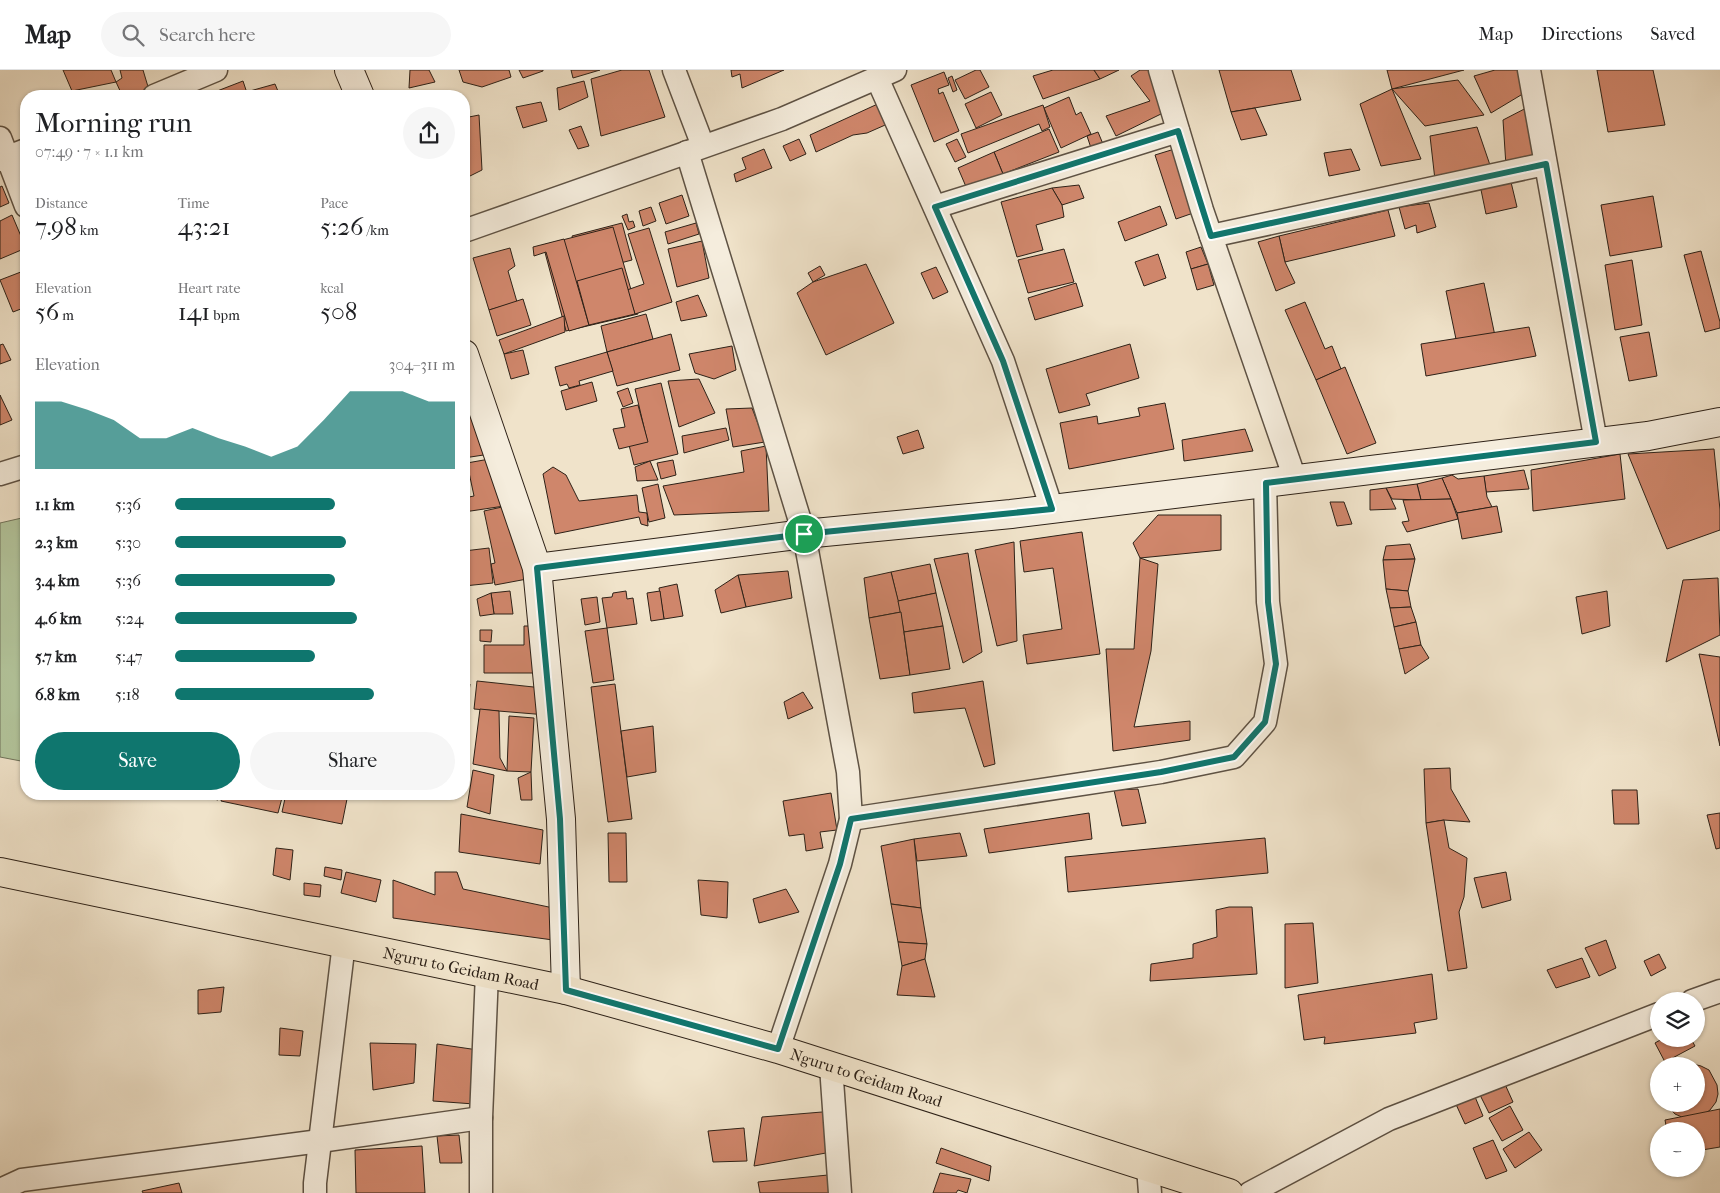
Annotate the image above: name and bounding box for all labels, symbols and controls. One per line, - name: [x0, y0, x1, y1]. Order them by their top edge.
- search box: [101, 12, 451, 57]
- text: Map: [25, 21, 71, 49]
- icon: search: [119, 21, 147, 49]
- text: Search here: [159, 24, 255, 46]
- text: Map: [1479, 24, 1513, 45]
- text: Directions: [1541, 24, 1622, 45]
- text: Saved: [1650, 24, 1695, 45]
- text: Morning run: [35, 106, 192, 139]
- button: share: [403, 107, 455, 159]
- text: 07:49 · 7 × 1.1 km: [35, 142, 144, 161]
- text: Distance: [35, 195, 88, 212]
- text: Time: [178, 195, 209, 212]
- text: Pace: [320, 195, 348, 212]
- text: 7.98: [35, 212, 77, 241]
- text: 43:21: [178, 212, 231, 241]
- text: 5:26: [320, 212, 364, 241]
- text: km: [77, 222, 99, 239]
- text: /km: [364, 222, 389, 239]
- text: Elevation: [35, 280, 92, 297]
- text: Heart rate: [178, 280, 240, 297]
- text: kcal: [320, 280, 344, 297]
- text: 56: [35, 297, 59, 326]
- text: 141: [178, 297, 210, 326]
- text: 508: [320, 297, 357, 326]
- text: m: [59, 307, 74, 324]
- text: bpm: [210, 307, 240, 324]
- text: Elevation: [35, 355, 100, 374]
- text: 304–311 m: [389, 355, 455, 374]
- text: 1.1 km: [35, 495, 74, 514]
- text: 5:36: [115, 495, 141, 514]
- pin: [783, 513, 825, 555]
- icon: arrive: [790, 520, 818, 548]
- text: 2.3 km: [35, 533, 78, 552]
- text: 5:30: [115, 533, 141, 552]
- text: 3.4 km: [35, 571, 79, 590]
- text: 5:36: [115, 571, 141, 590]
- text: 4.6 km: [35, 609, 82, 628]
- text: 5:24: [115, 609, 143, 628]
- text: 5.7 km: [35, 647, 77, 666]
- text: 5:47: [115, 647, 143, 666]
- text: 6.8 km: [35, 685, 80, 704]
- text: 5:18: [115, 685, 140, 704]
- button: Save: [35, 732, 240, 790]
- button: Share: [250, 732, 455, 790]
- street label: Nguru to Geidam Road: [381, 943, 541, 994]
- map controls: [1650, 992, 1705, 1177]
- button: layers: [1650, 992, 1705, 1047]
- street label: Nguru to Geidam Road: [788, 1044, 945, 1111]
- button: +: [1650, 1057, 1705, 1112]
- button: −: [1650, 1122, 1705, 1177]

